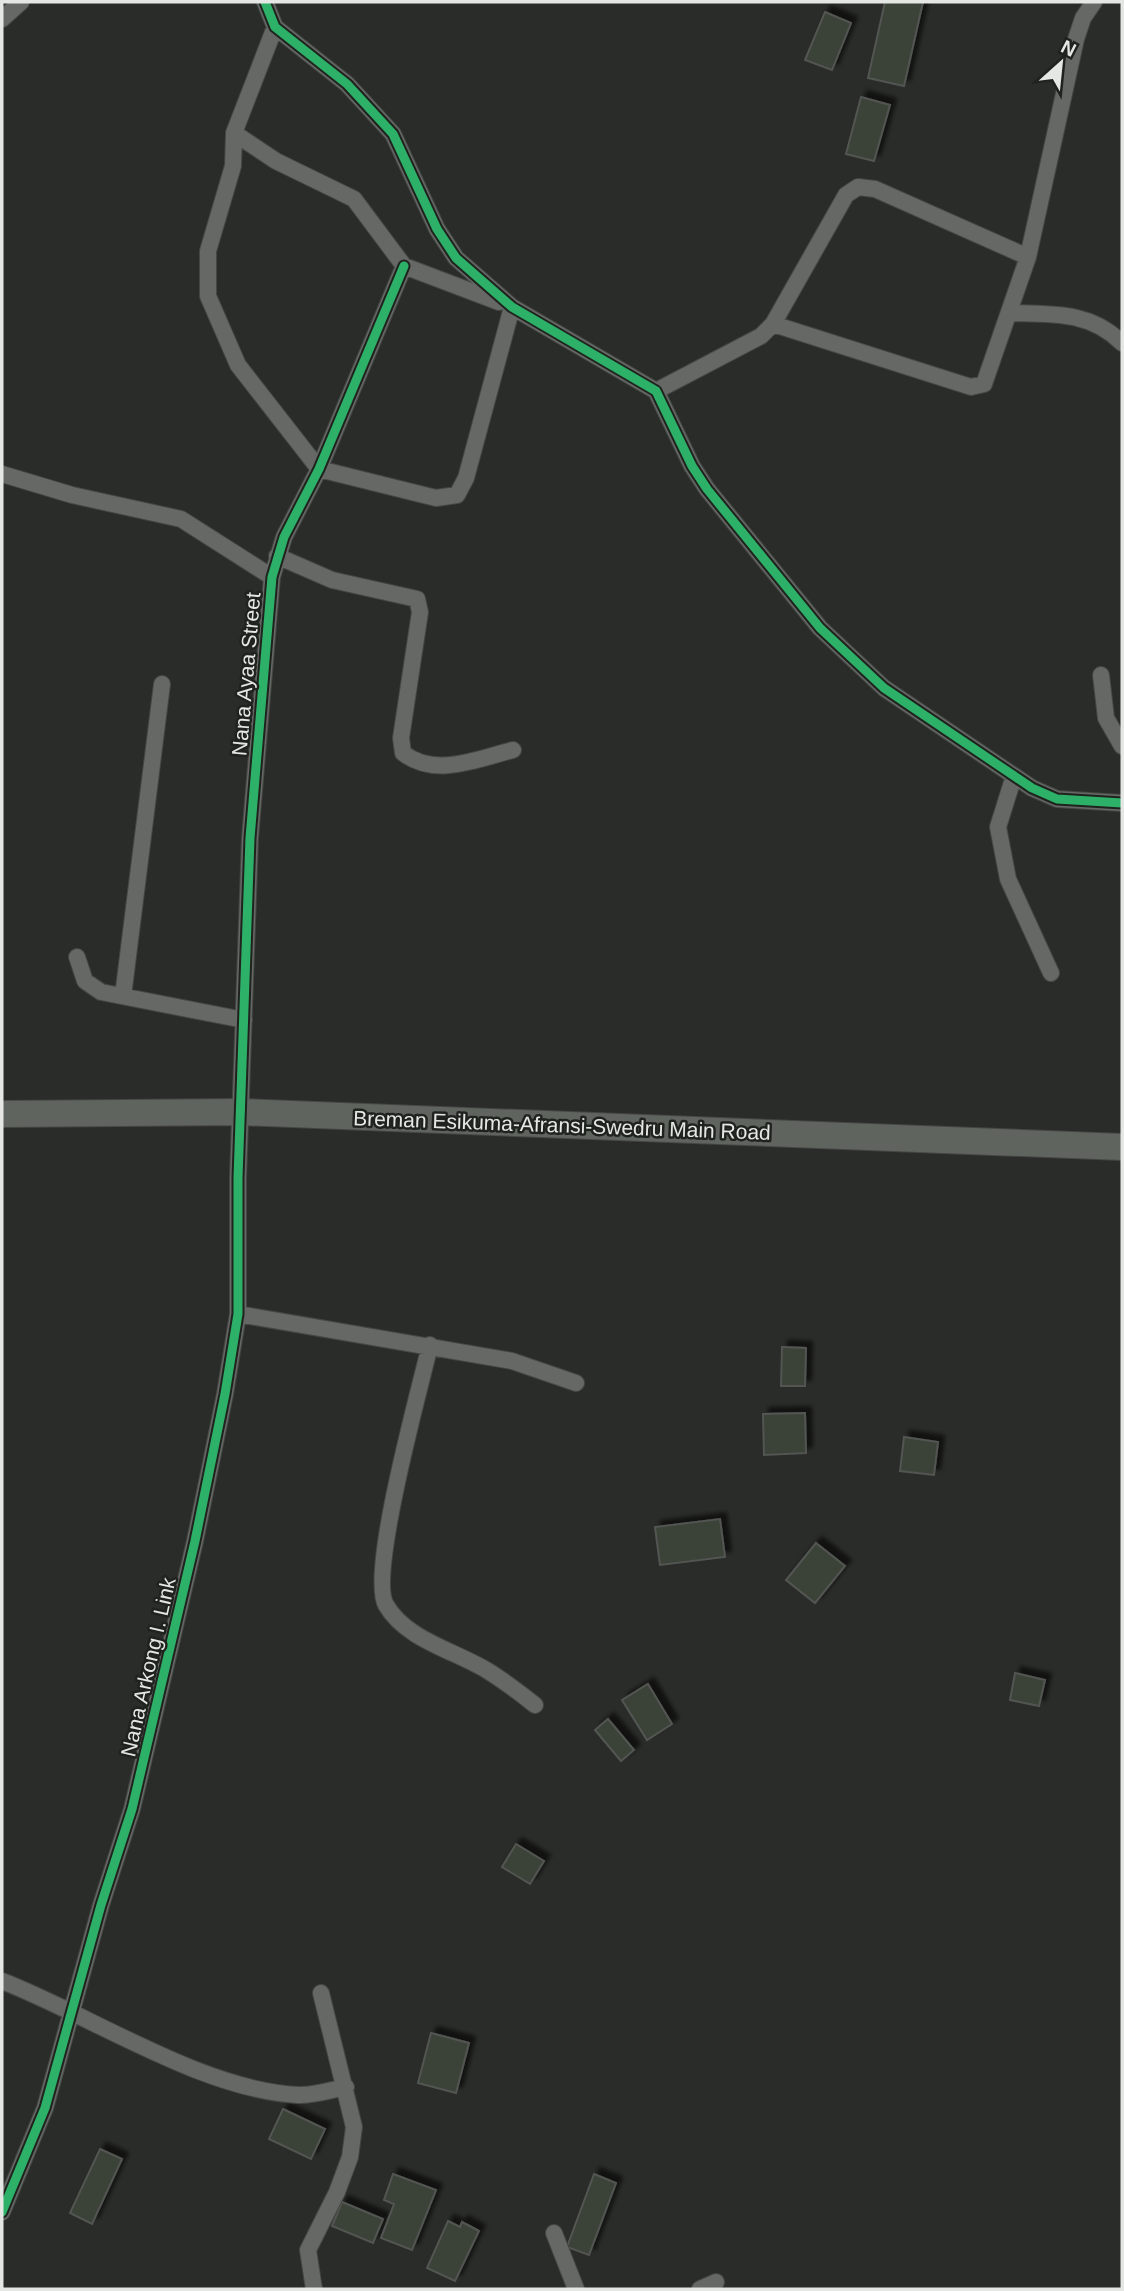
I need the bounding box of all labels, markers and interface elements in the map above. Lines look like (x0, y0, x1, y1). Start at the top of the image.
north arrow (1026, 28, 1096, 98)
text: N (1058, 36, 1079, 61)
street label: Nana Ayaa Street (227, 591, 265, 757)
street label: Breman Esikuma-Afransi-Swedru Main Road (353, 1106, 771, 1144)
street label: Nana Arkong I. Link (116, 1575, 180, 1759)

